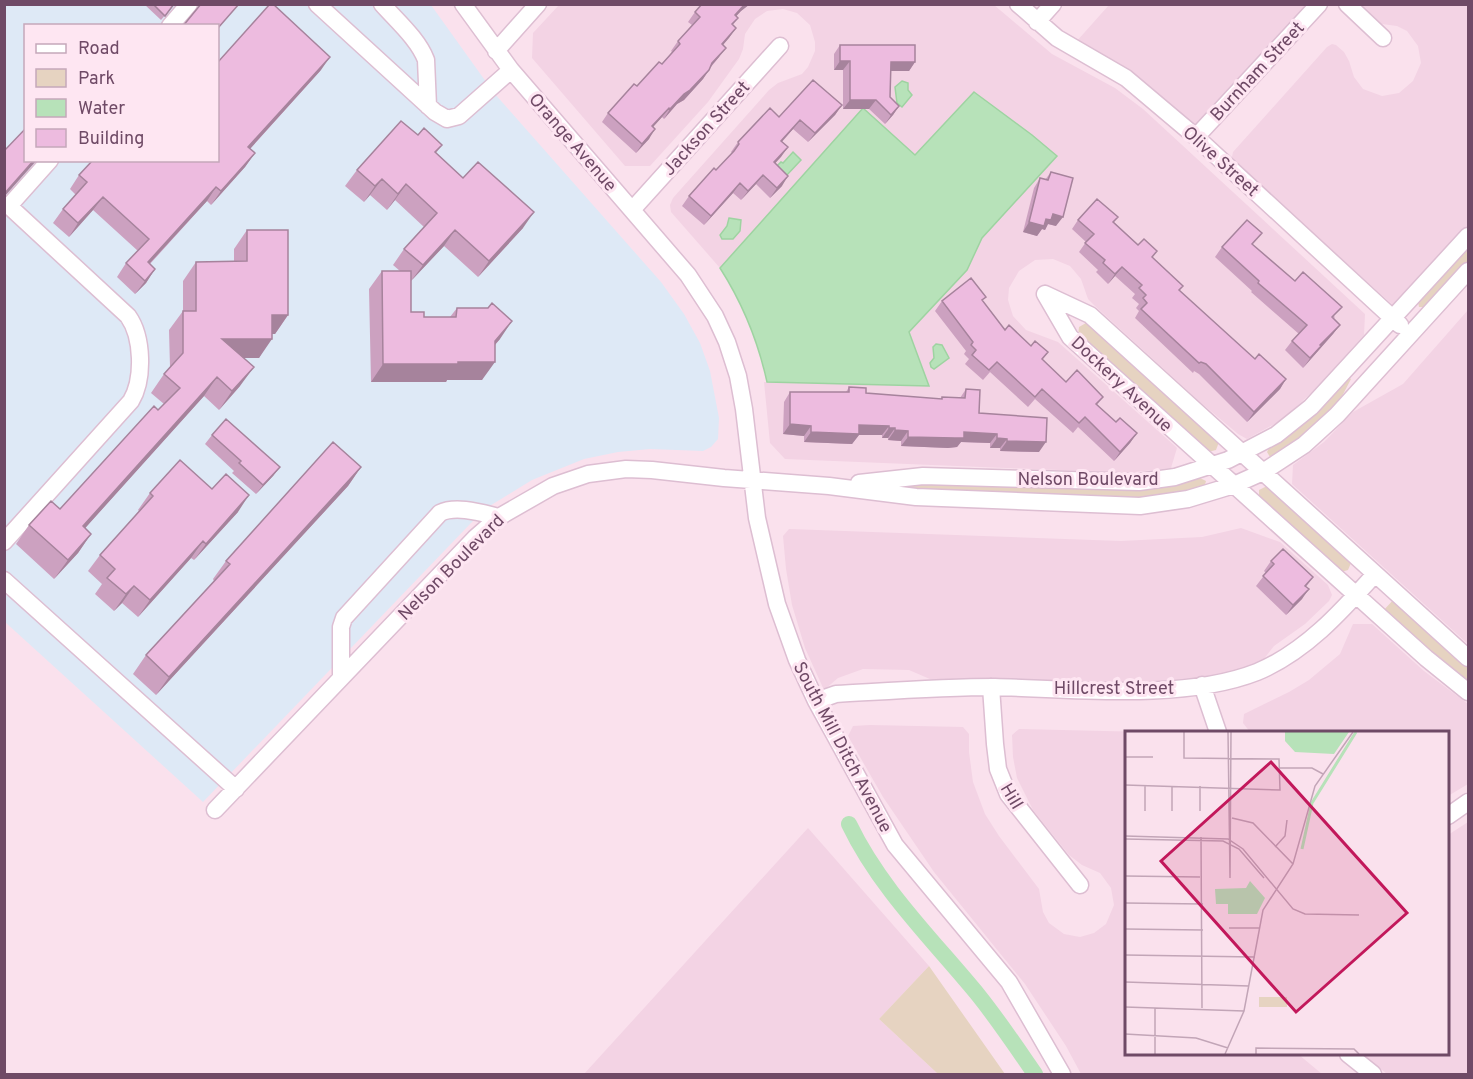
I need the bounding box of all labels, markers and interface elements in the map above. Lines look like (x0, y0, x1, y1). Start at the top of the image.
street label: Burnham Street (1206, 17, 1310, 127)
legend (24, 24, 219, 162)
text: Road (78, 38, 120, 61)
text: Park (78, 68, 115, 91)
street label: Jackson Street (658, 77, 756, 181)
street label: Orange Avenue (523, 89, 621, 197)
text: Water (78, 98, 125, 121)
street label: Olive Street (1177, 122, 1263, 202)
text: Building (78, 128, 144, 151)
street label: Dockery Avenue (1065, 332, 1177, 438)
street label: Nelson Boulevard (1017, 469, 1159, 492)
street label: Nelson Boulevard (394, 510, 510, 626)
street label: South Mill Ditch Avenue (787, 658, 897, 837)
street label: Hillcrest Street (1054, 678, 1174, 701)
inset map (1125, 731, 1449, 1055)
street label: Hill (994, 779, 1027, 814)

